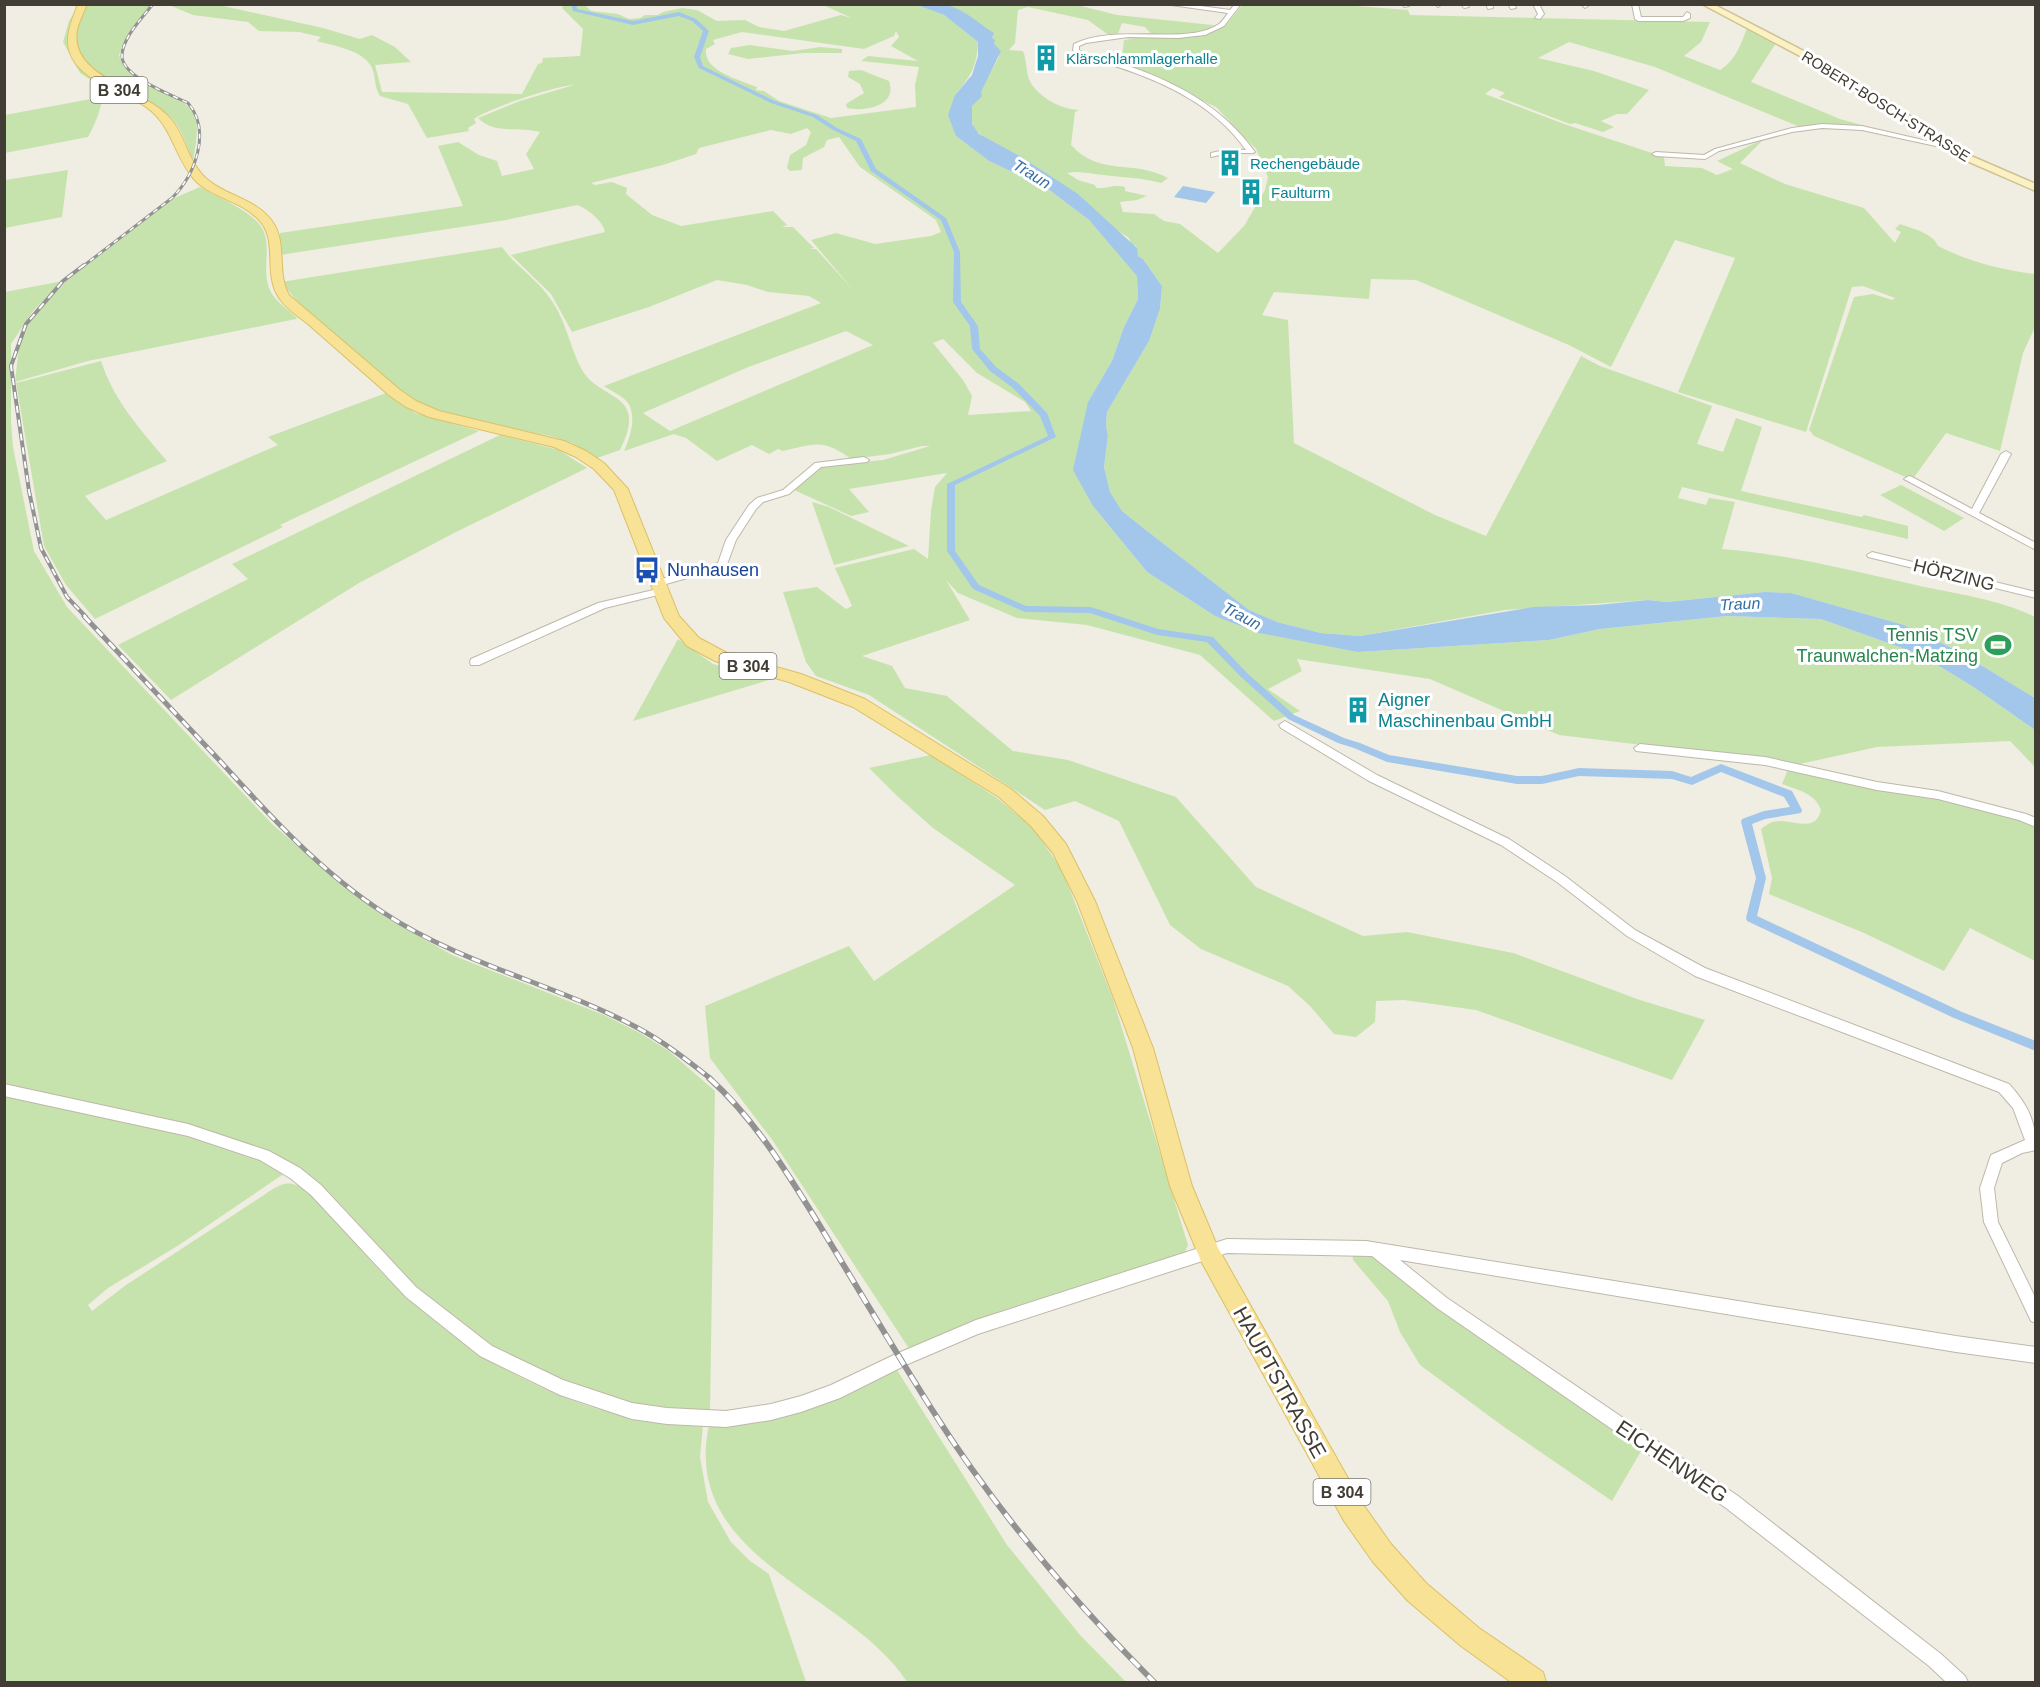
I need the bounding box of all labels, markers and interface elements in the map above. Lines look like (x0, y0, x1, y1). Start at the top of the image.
building icon: Klärschlammlagerhalle (1031, 43, 1061, 73)
street label: ROBERT-BOSCH-STRASSE (1799, 47, 1973, 165)
place label: Klärschlammlagerhalle (1066, 50, 1218, 67)
road number: B 304 (90, 77, 148, 103)
building icon: Rechengebäude (1215, 148, 1245, 178)
place label: Rechengebäude (1250, 155, 1360, 172)
water label: Traun (1010, 156, 1054, 192)
building icon: Faulturm (1236, 177, 1266, 207)
place label: Faulturm (1271, 184, 1330, 201)
bus stop icon: Nunhausen (632, 555, 662, 585)
street label: HÖRZING (1911, 555, 1997, 595)
place label: Nunhausen (667, 560, 759, 580)
water label: Traun (1719, 594, 1761, 614)
water label: Traun (1220, 599, 1264, 633)
place label: Tennis TSV Traunwalchen-Matzing (1797, 625, 1978, 666)
sports icon: Tennis TSV Traunwalchen-Matzing (1983, 630, 2013, 660)
road number: B 304 (720, 653, 777, 679)
place label: Aigner Maschinenbau GmbH (1378, 690, 1552, 731)
building icon: Aigner Maschinenbau GmbH (1343, 695, 1373, 725)
street label: HAUPTSTRASSE (1229, 1302, 1331, 1462)
street label: EICHENWEG (1612, 1415, 1732, 1507)
road number: B 304 (1314, 1479, 1370, 1505)

